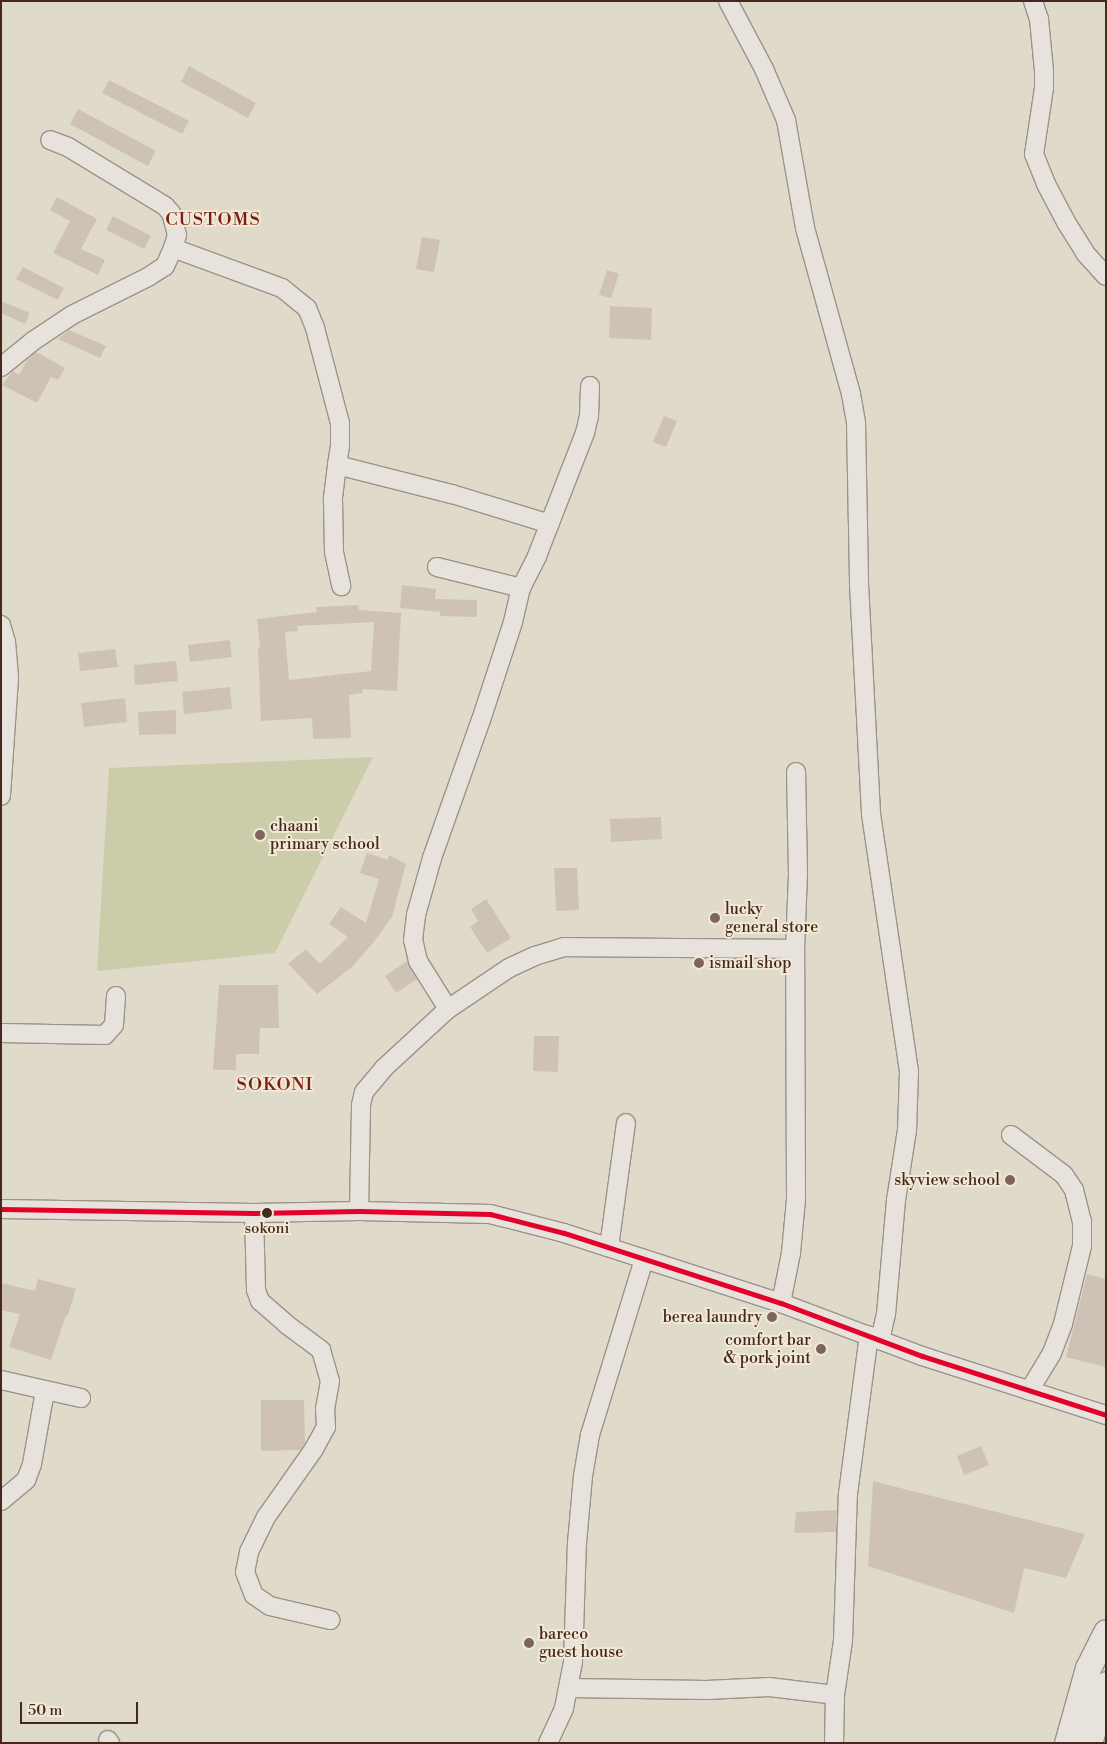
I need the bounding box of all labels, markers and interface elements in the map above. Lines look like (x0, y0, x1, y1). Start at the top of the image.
district label: CUSTOMS (164, 209, 262, 231)
place label: chaani primary school (270, 816, 380, 854)
marker: chaani primary school (254, 829, 266, 841)
place label: lucky general store (725, 899, 818, 937)
marker: lucky general store (709, 912, 721, 924)
place label: ismail shop (709, 953, 791, 973)
marker: ismail shop (693, 957, 705, 969)
district label: SOKONI (236, 1074, 314, 1096)
place label: skyview school (894, 1170, 1000, 1190)
marker: skyview school (1004, 1174, 1016, 1186)
marker: sokoni (262, 1208, 272, 1218)
place label: sokoni (245, 1220, 289, 1238)
place label: berea laundry (663, 1307, 762, 1327)
marker: berea laundry (766, 1311, 778, 1323)
place label: comfort bar & pork joint (724, 1330, 811, 1368)
marker: comfort bar & pork joint (815, 1343, 827, 1355)
place label: bareco guest house (539, 1624, 623, 1662)
marker: bareco guest house (523, 1637, 535, 1649)
scale bar (22, 1692, 140, 1724)
text: 50 m (28, 1701, 62, 1720)

